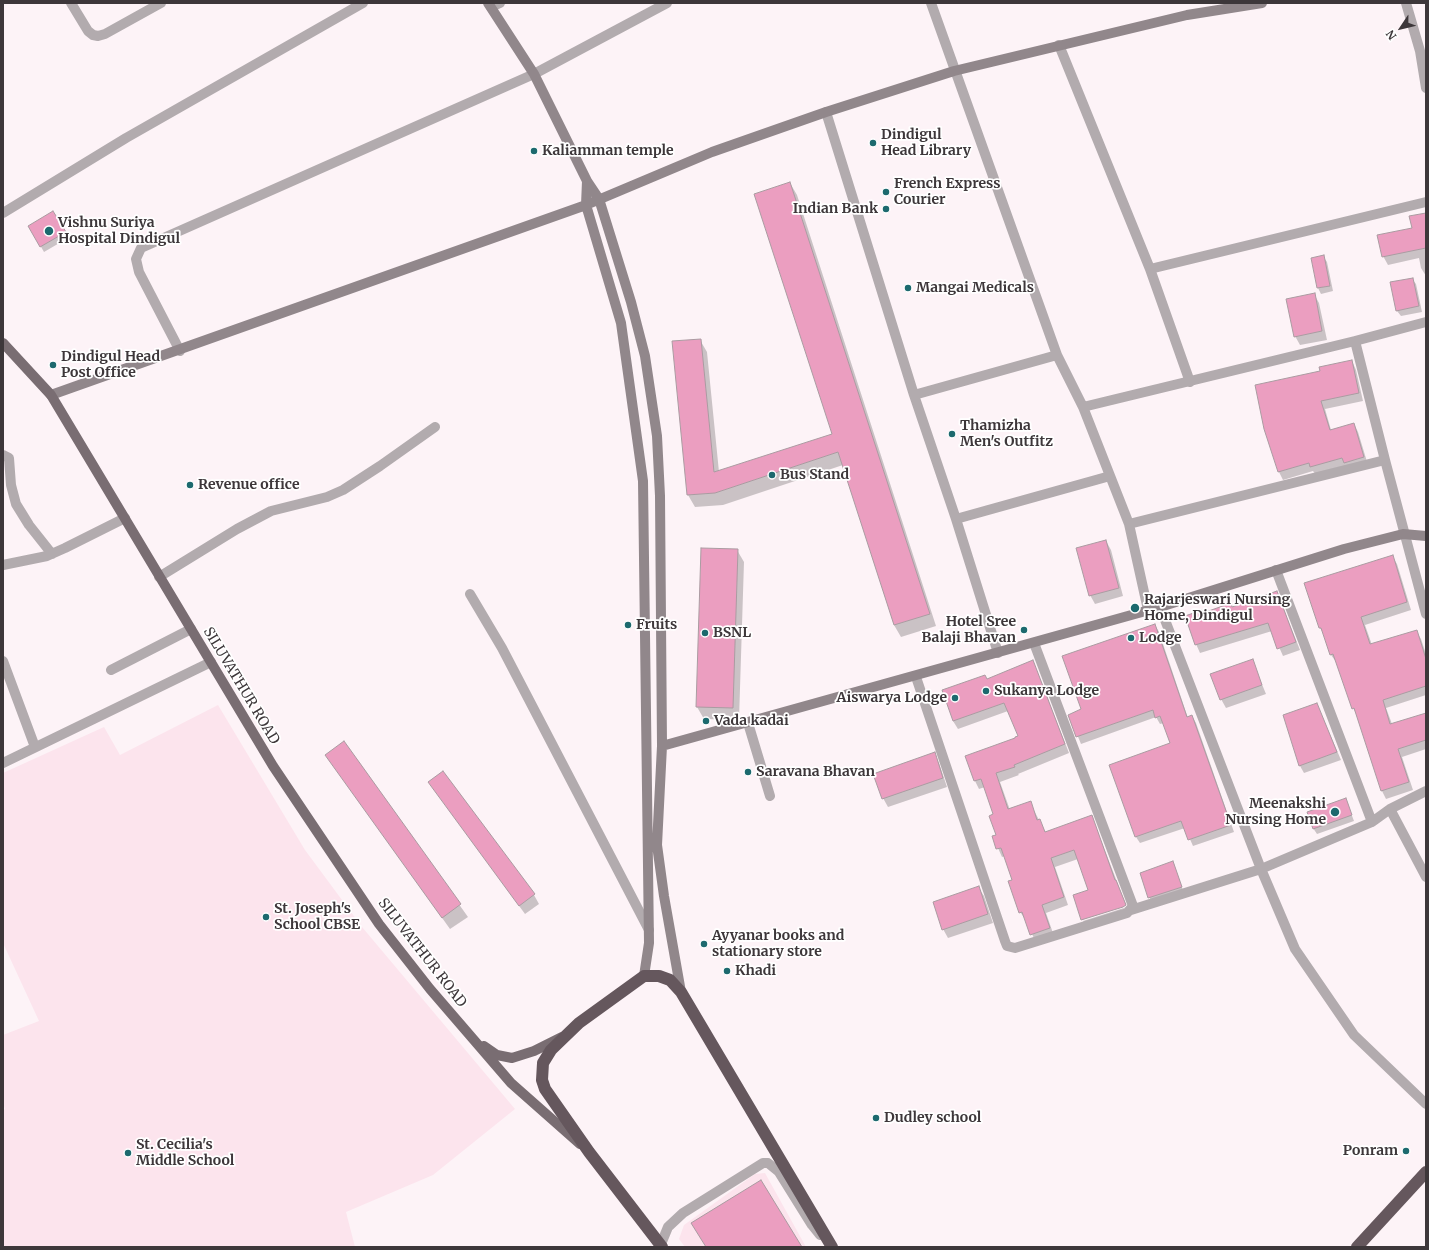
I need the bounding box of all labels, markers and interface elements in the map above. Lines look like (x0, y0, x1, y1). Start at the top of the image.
north arrow (1381, 8, 1421, 48)
text: N (1383, 27, 1399, 42)
place label: Dindigul Head Library (881, 127, 971, 160)
marker: Dindigul Head Library (868, 138, 878, 148)
place label: Kaliamman temple (542, 143, 674, 159)
marker: Kaliamman temple (529, 146, 539, 156)
place label: French Express Courier (894, 176, 1000, 208)
marker: French Express Courier (881, 187, 891, 197)
place label: Indian Bank (793, 201, 878, 217)
marker: Indian Bank (881, 204, 891, 214)
place label: Vishnu Suriya Hospital Dindigul (58, 215, 180, 248)
marker: Vishnu Suriya Hospital Dindigul (43, 225, 55, 237)
place label: Mangai Medicals (916, 280, 1034, 296)
marker: Mangai Medicals (903, 283, 913, 293)
place label: Dindigul Head Post Office (61, 349, 160, 382)
marker: Dindigul Head Post Office (48, 360, 58, 370)
place label: Thamizha Men's Outfitz (960, 418, 1053, 450)
marker: Thamizha Men's Outfitz (947, 429, 957, 439)
place label: Bus Stand (780, 467, 849, 483)
marker: Bus Stand (767, 470, 777, 480)
place label: Revenue office (198, 477, 299, 493)
marker: Revenue office (185, 480, 195, 490)
place label: Rajarjeswari Nursing Home, Dindigul (1144, 592, 1290, 624)
marker: Rajarjeswari Nursing Home, Dindigul (1129, 602, 1141, 614)
place label: Hotel Sree Balaji Bhavan (921, 614, 1016, 646)
place label: Fruits (636, 617, 677, 633)
marker: Fruits (623, 620, 633, 630)
street label: SILUVATHUR ROAD (199, 624, 283, 748)
place label: BSNL (713, 625, 751, 641)
marker: Hotel Sree Balaji Bhavan (1019, 625, 1029, 635)
marker: BSNL (700, 628, 710, 638)
place label: Lodge (1139, 630, 1182, 646)
marker: Lodge (1126, 633, 1136, 643)
place label: Sukanya Lodge (994, 683, 1099, 699)
marker: Sukanya Lodge (981, 686, 991, 696)
place label: Aiswarya Lodge (837, 690, 947, 706)
marker: Aiswarya Lodge (950, 693, 960, 703)
place label: Vada kadai (714, 713, 789, 729)
marker: Vada kadai (701, 716, 711, 726)
place label: Saravana Bhavan (756, 764, 875, 780)
marker: Saravana Bhavan (743, 767, 753, 777)
place label: Meenakshi Nursing Home (1225, 796, 1326, 828)
marker: Meenakshi Nursing Home (1329, 806, 1341, 818)
street label: SILUVATHUR ROAD (374, 895, 470, 1011)
place label: St. Joseph's School CBSE (274, 901, 360, 934)
marker: St. Joseph's School CBSE (261, 912, 271, 922)
place label: Ayyanar books and stationary store (712, 928, 844, 960)
marker: Ayyanar books and stationary store (699, 939, 709, 949)
place label: Khadi (735, 963, 776, 979)
marker: Khadi (722, 966, 732, 976)
place label: Dudley school (884, 1110, 981, 1126)
marker: Dudley school (871, 1113, 881, 1123)
place label: St. Cecilia's Middle School (136, 1137, 234, 1170)
place label: Ponram (1343, 1143, 1398, 1159)
marker: Ponram (1401, 1146, 1411, 1156)
marker: St. Cecilia's Middle School (123, 1148, 133, 1158)

